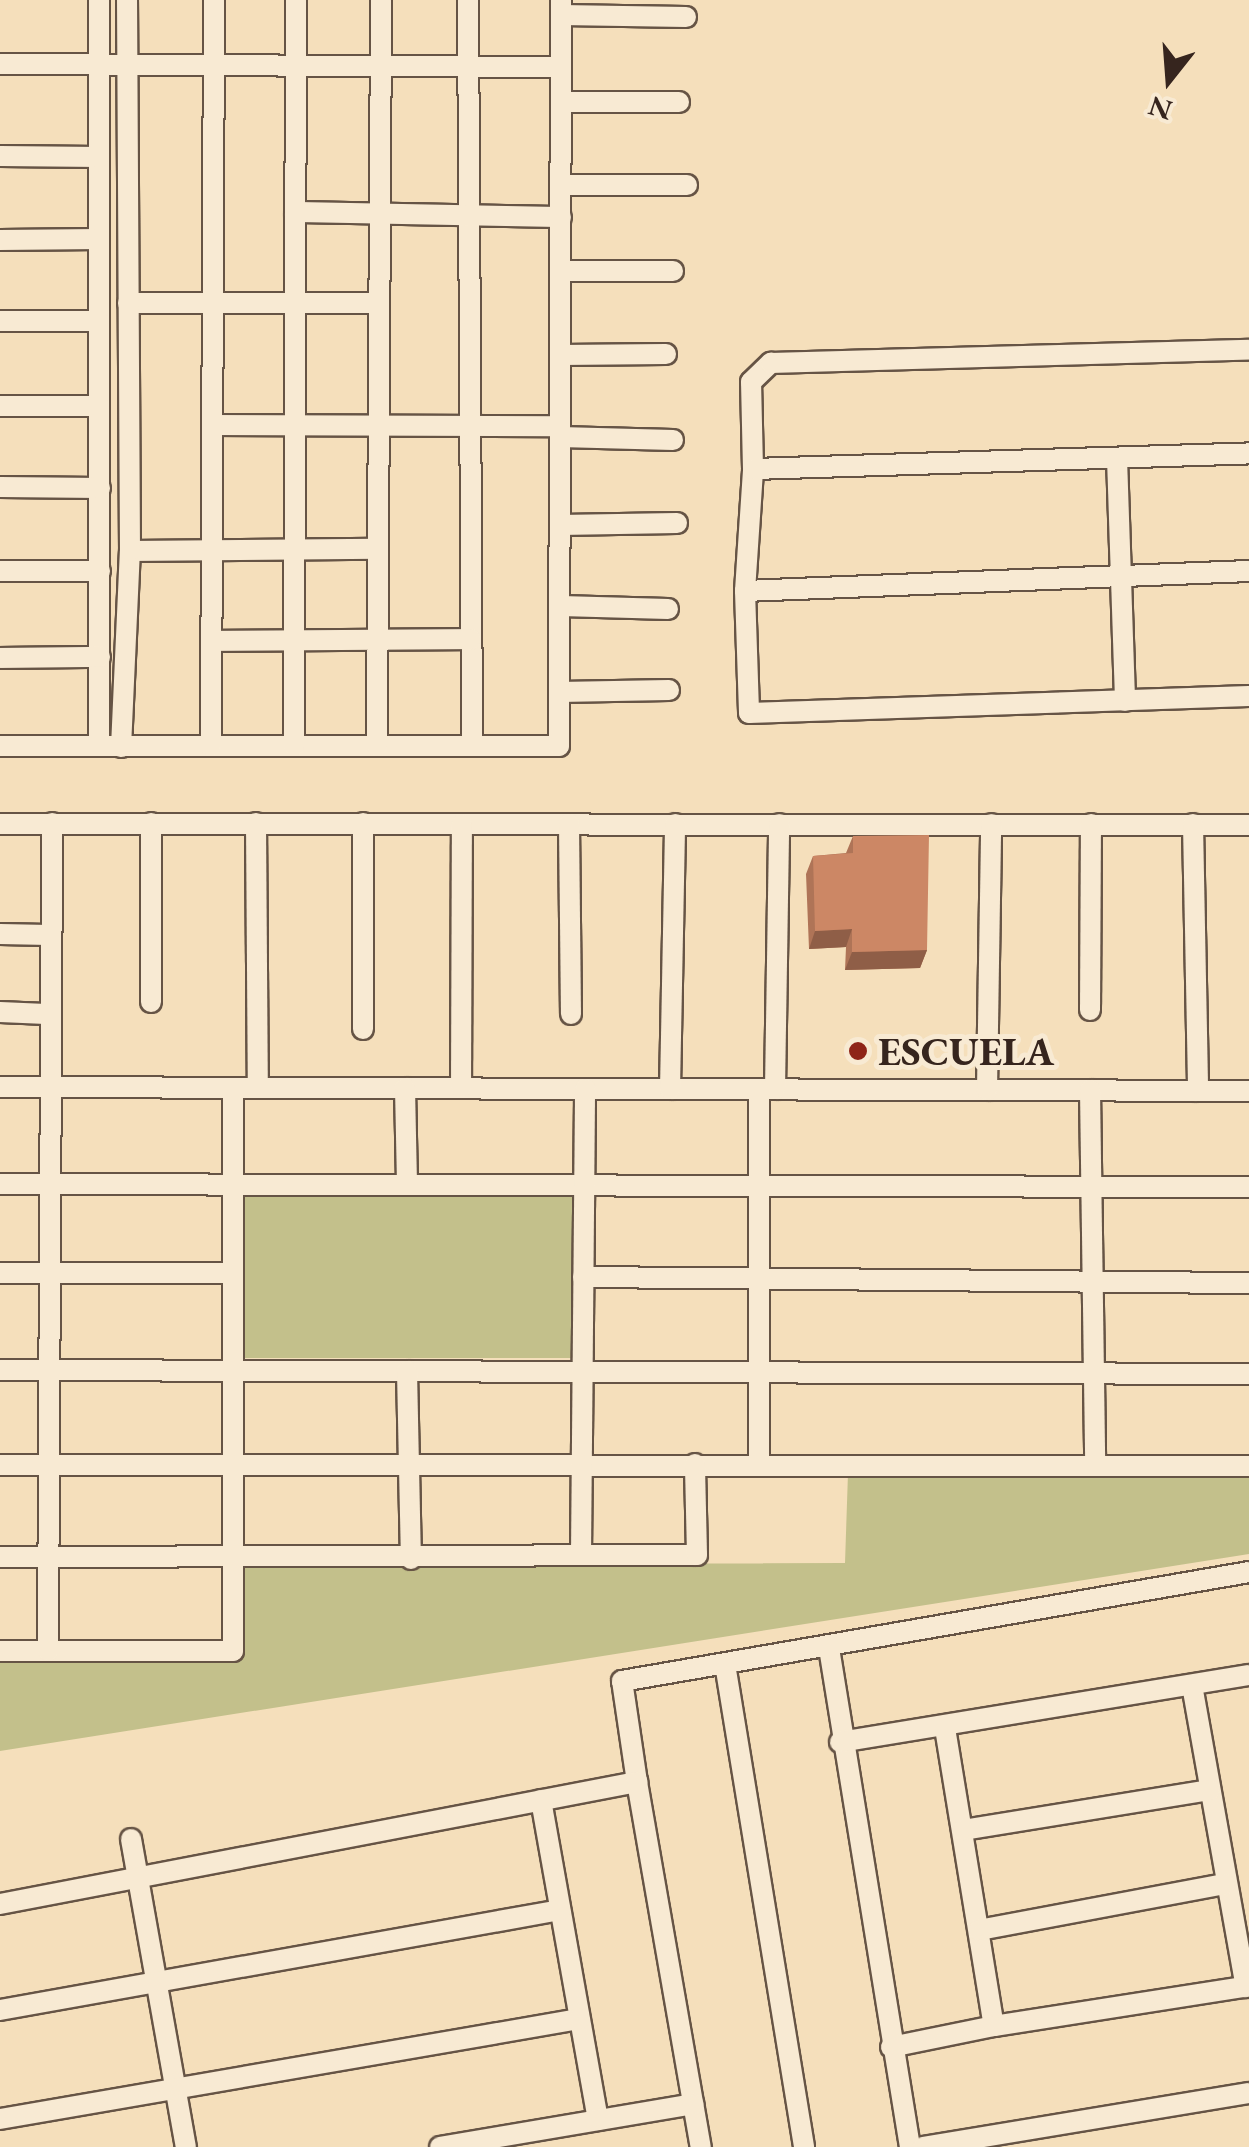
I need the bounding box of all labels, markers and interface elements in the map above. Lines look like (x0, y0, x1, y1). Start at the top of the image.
north arrow (1119, 30, 1219, 130)
text: N (1144, 88, 1176, 129)
place label: ESCUELA (878, 1027, 1054, 1075)
marker: ESCUELA (847, 1040, 869, 1062)

